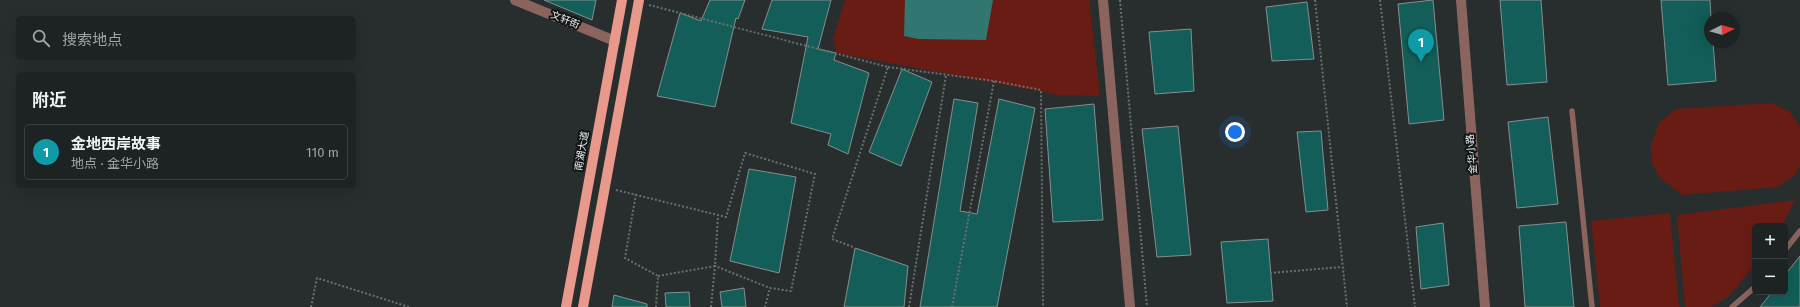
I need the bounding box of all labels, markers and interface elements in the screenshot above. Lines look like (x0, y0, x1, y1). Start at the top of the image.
street label: 文轩街 (549, 9, 581, 31)
north arrow (1704, 12, 1740, 48)
search box (16, 16, 356, 60)
icon: search (30, 27, 52, 49)
pin: 1 (1408, 29, 1434, 62)
text: 搜索地点 (62, 31, 122, 49)
text: 附近 (32, 90, 66, 111)
your location (1225, 122, 1245, 142)
street label: 南湖大道 (573, 130, 591, 172)
street label: 金华小路 (1464, 134, 1480, 174)
text: 金地西岸故事 (71, 135, 161, 153)
text: 1 (43, 145, 49, 160)
text: 110 m (306, 145, 339, 160)
text: 地点 · 金华小路 (71, 156, 159, 171)
map controls (1752, 223, 1788, 295)
button: + (1752, 223, 1788, 259)
button: − (1752, 259, 1788, 295)

